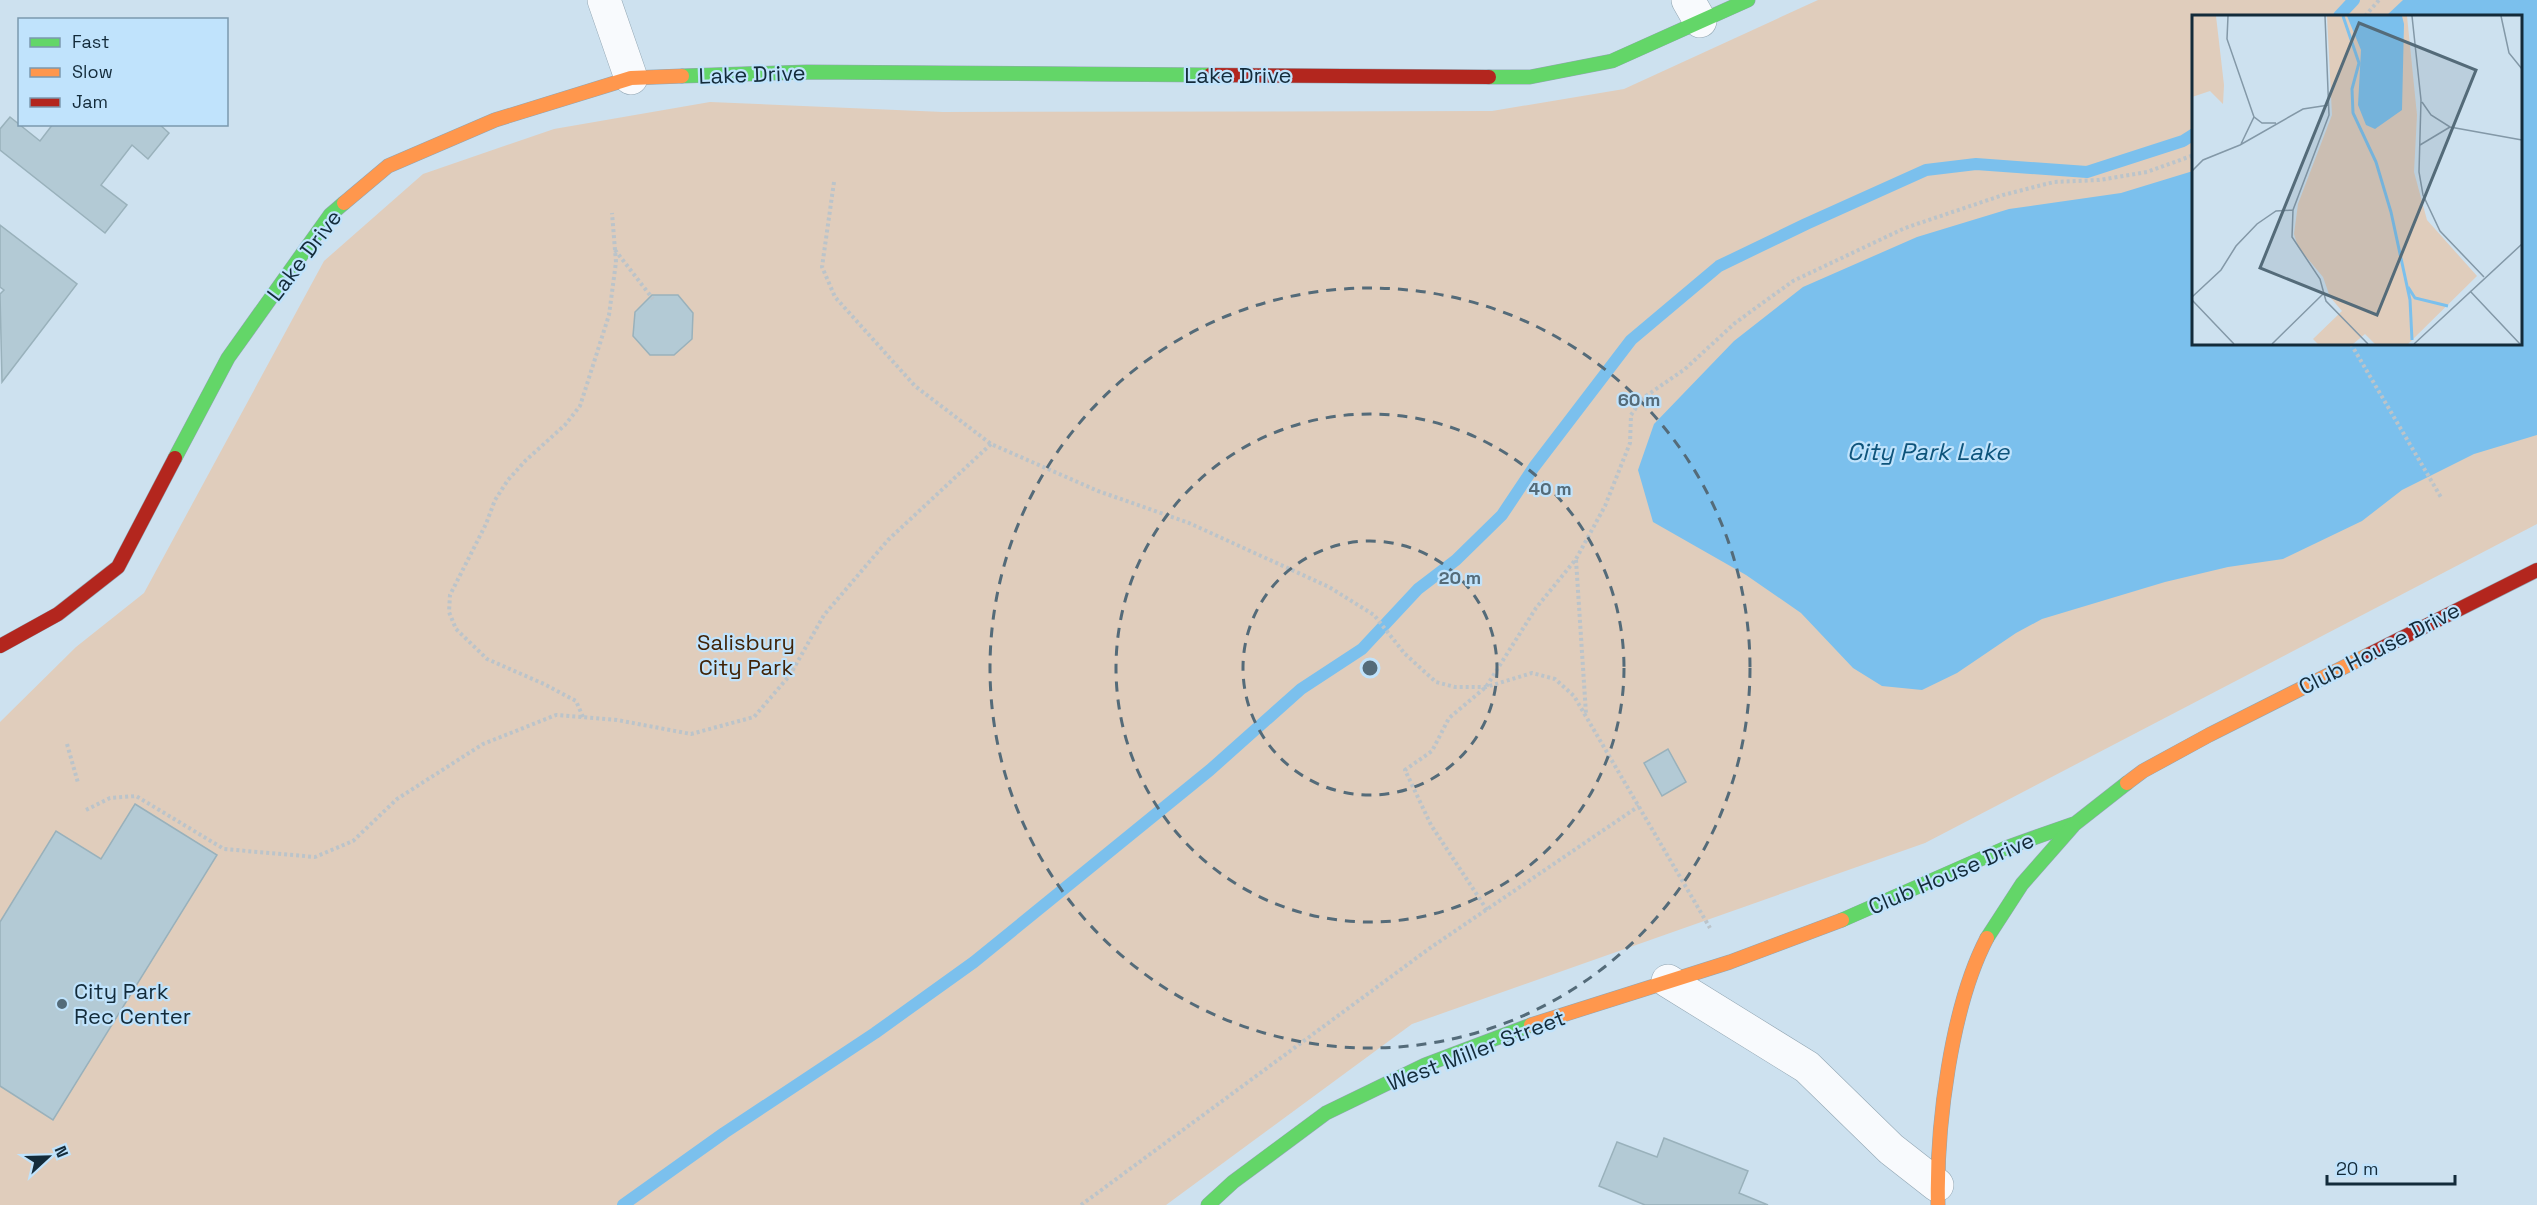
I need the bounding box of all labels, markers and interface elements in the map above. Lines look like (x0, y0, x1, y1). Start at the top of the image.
inset map (2192, 15, 2522, 345)
legend (18, 18, 228, 126)
text: Fast (72, 30, 109, 53)
street label: Lake Drive (698, 58, 806, 90)
text: Slow (72, 60, 113, 83)
street label: Lake Drive (1184, 61, 1292, 89)
text: Jam (72, 90, 108, 113)
street label: Lake Drive (261, 204, 347, 306)
text: 60 m (1618, 388, 1660, 411)
water label: City Park Lake (1847, 436, 2010, 467)
text: 40 m (1528, 477, 1572, 500)
text: 20 m (1439, 566, 1481, 589)
street label: Club House Drive (2294, 595, 2464, 701)
park label: Salisbury City Park (697, 628, 795, 681)
centre of rings (1360, 658, 1380, 678)
street label: Club House Drive (1864, 825, 2038, 921)
place label: City Park Rec Center (74, 977, 191, 1030)
marker: City Park Rec Center (55, 997, 69, 1011)
street label: West Miller Street (1383, 1003, 1569, 1097)
north arrow (18, 1127, 78, 1187)
text: N (50, 1143, 73, 1160)
scale bar (2327, 1148, 2454, 1186)
text: 20 m (2336, 1157, 2379, 1180)

